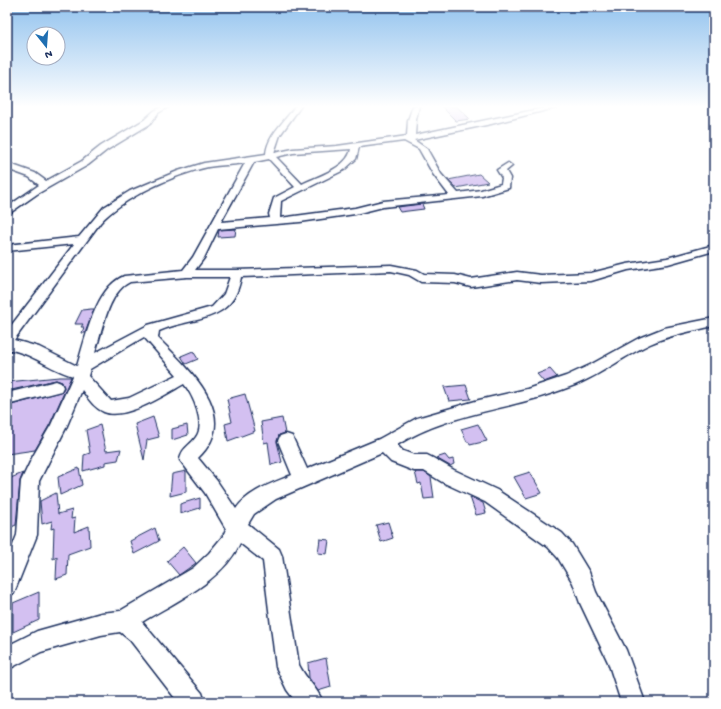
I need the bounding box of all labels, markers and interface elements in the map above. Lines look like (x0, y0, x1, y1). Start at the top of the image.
north arrow (26, 26, 66, 66)
text: N (43, 47, 54, 60)

